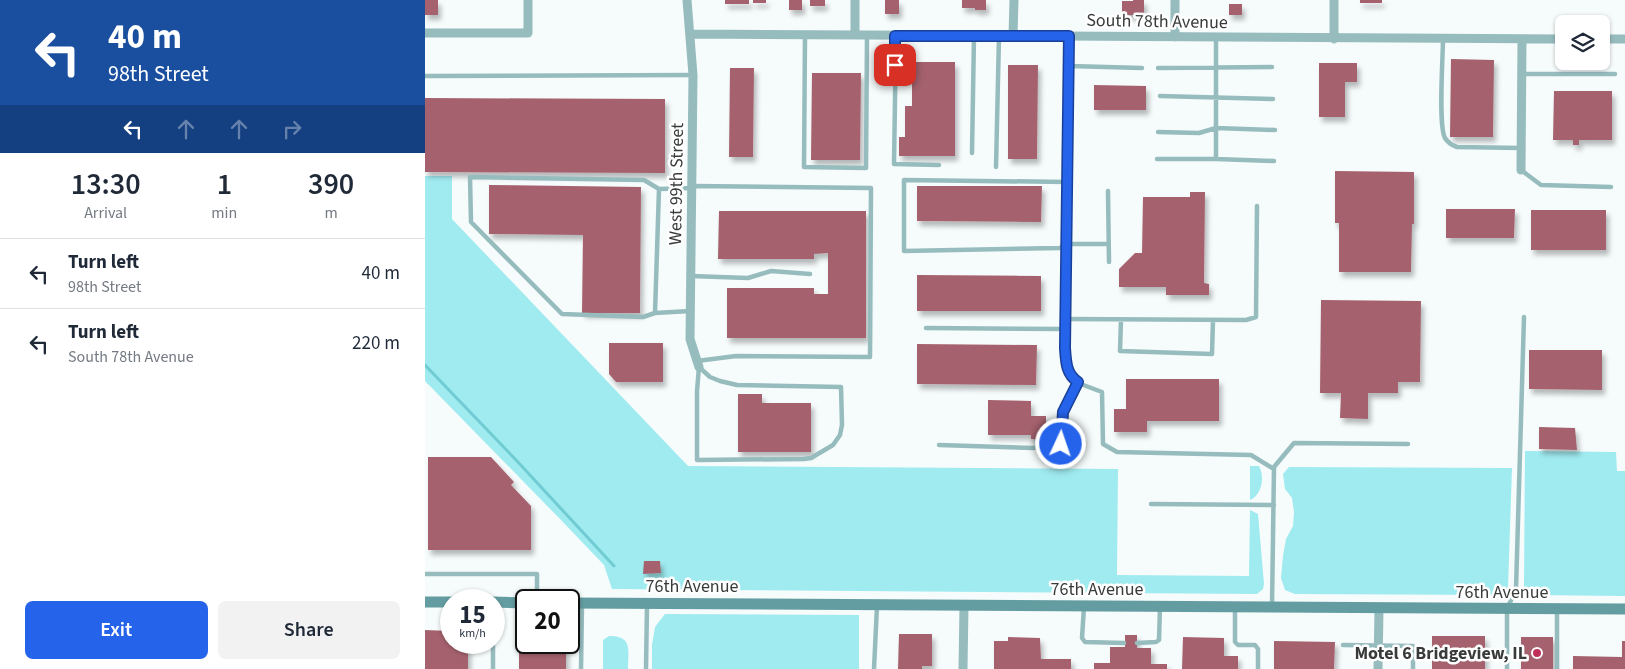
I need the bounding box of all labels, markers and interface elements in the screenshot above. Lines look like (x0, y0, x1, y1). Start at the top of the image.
street label: South 78th Avenue (1086, 8, 1228, 35)
text: 40 m (108, 12, 182, 62)
map controls (1555, 15, 1610, 70)
button: layers (1555, 15, 1610, 70)
icon: left (25, 20, 90, 85)
pin (874, 44, 916, 86)
icon: arrive (881, 51, 909, 79)
text: 98th Street (108, 58, 209, 90)
icon: left (119, 115, 147, 143)
icon: ahead (172, 115, 200, 143)
icon: ahead (225, 115, 253, 143)
icon: right (278, 115, 306, 143)
street label: West 99th Street (663, 123, 690, 245)
text: 13:30 (71, 163, 141, 206)
text: 1 (217, 163, 232, 206)
text: 390 (308, 163, 354, 206)
text: Arrival (84, 202, 127, 224)
text: min (211, 202, 237, 224)
text: m (325, 202, 338, 224)
text: Turn left (68, 249, 139, 276)
icon: left (25, 260, 53, 288)
text: 40 m (362, 260, 400, 287)
text: 98th Street (68, 276, 141, 298)
text: Turn left (68, 319, 139, 346)
icon: left (25, 330, 53, 358)
text: 220 m (352, 330, 400, 357)
text: South 78th Avenue (68, 346, 194, 368)
position arrow (1034, 417, 1086, 469)
street label: 76th Avenue (646, 574, 738, 599)
street label: 76th Avenue (1051, 577, 1143, 602)
street label: 76th Avenue (1456, 580, 1548, 605)
speed limit sign: 20 (515, 589, 580, 654)
text: 15 (459, 597, 486, 633)
button: Exit (25, 601, 208, 659)
button: Share (218, 601, 400, 659)
text: km/h (459, 625, 486, 642)
place label: Motel 6 Bridgeview, IL (1354, 641, 1527, 666)
marker: Motel 6 Bridgeview, IL (1531, 647, 1543, 659)

